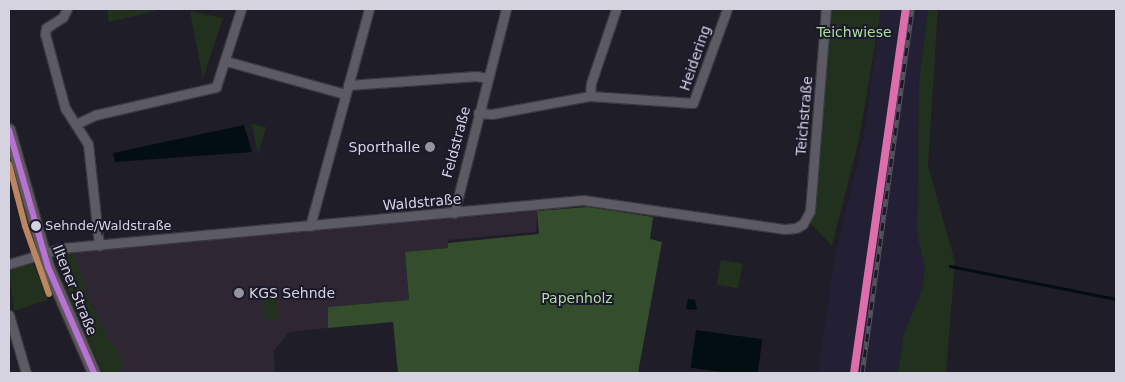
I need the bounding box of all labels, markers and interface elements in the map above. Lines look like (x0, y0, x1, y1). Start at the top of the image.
street label: Heidering (676, 23, 714, 93)
park label: Teichwiese (816, 24, 892, 40)
street label: Teichstraße (792, 76, 816, 156)
street label: Feldstraße (438, 104, 474, 180)
place label: Sporthalle (349, 139, 420, 155)
marker: Sporthalle (424, 141, 436, 153)
street label: Waldstraße (382, 190, 462, 214)
place label: Sehnde/Waldstraße (45, 218, 172, 234)
marker: Sehnde/Waldstraße (31, 221, 41, 231)
street label: Iltener Straße (49, 242, 101, 338)
place label: KGS Sehnde (249, 285, 335, 301)
marker: KGS Sehnde (233, 287, 245, 299)
park label: Papenholz (541, 290, 613, 306)

